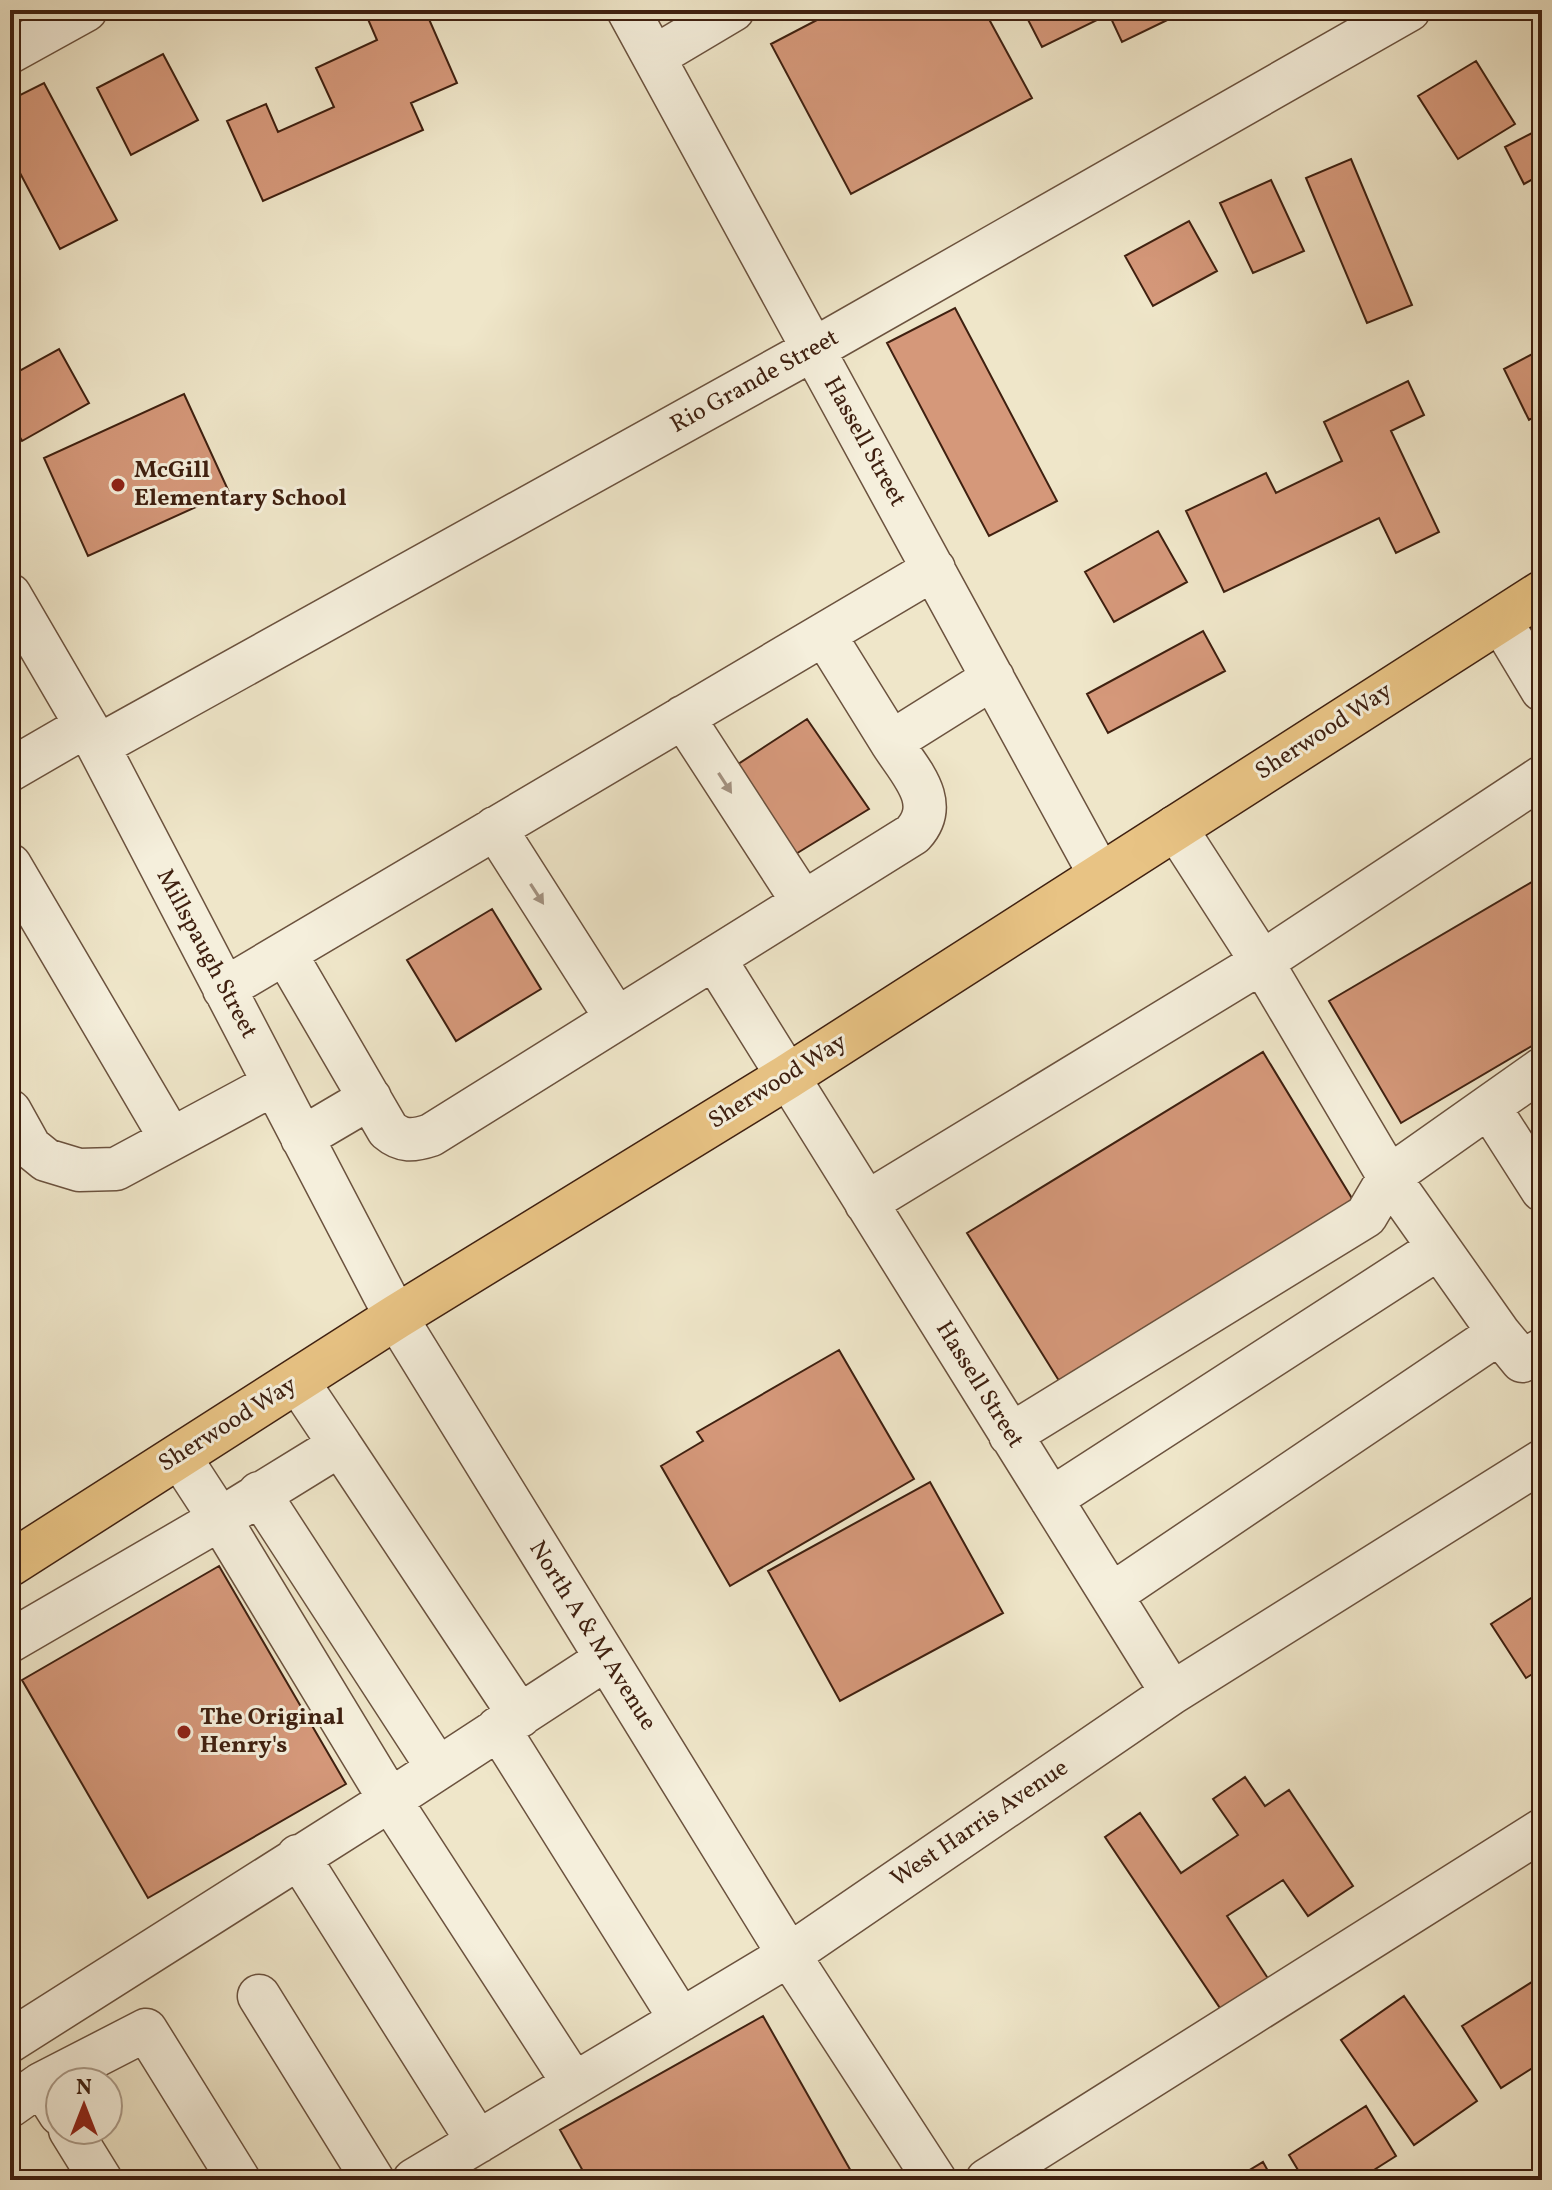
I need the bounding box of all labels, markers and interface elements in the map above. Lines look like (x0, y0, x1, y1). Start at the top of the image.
street label: Rio Grande Street (665, 322, 845, 442)
street label: Hassell Street (814, 371, 914, 513)
place label: McGill Elementary School (134, 454, 347, 516)
marker: McGill Elementary School (109, 476, 127, 494)
street label: Sherwood Way (1249, 675, 1399, 789)
one-way arrow (718, 772, 733, 793)
street label: Millspaugh Street (147, 863, 265, 1045)
one-way arrow (530, 883, 544, 905)
street label: Sherwood Way (702, 1026, 854, 1138)
street label: Hassell Street (926, 1315, 1032, 1455)
street label: Sherwood Way (152, 1369, 304, 1481)
street label: North A & M Avenue (520, 1535, 664, 1737)
place label: The Original Henry's (200, 1701, 344, 1763)
marker: The Original Henry's (175, 1723, 193, 1741)
street label: West Harris Avenue (884, 1752, 1076, 1896)
north arrow (44, 2066, 124, 2146)
text: N (76, 2073, 92, 2104)

